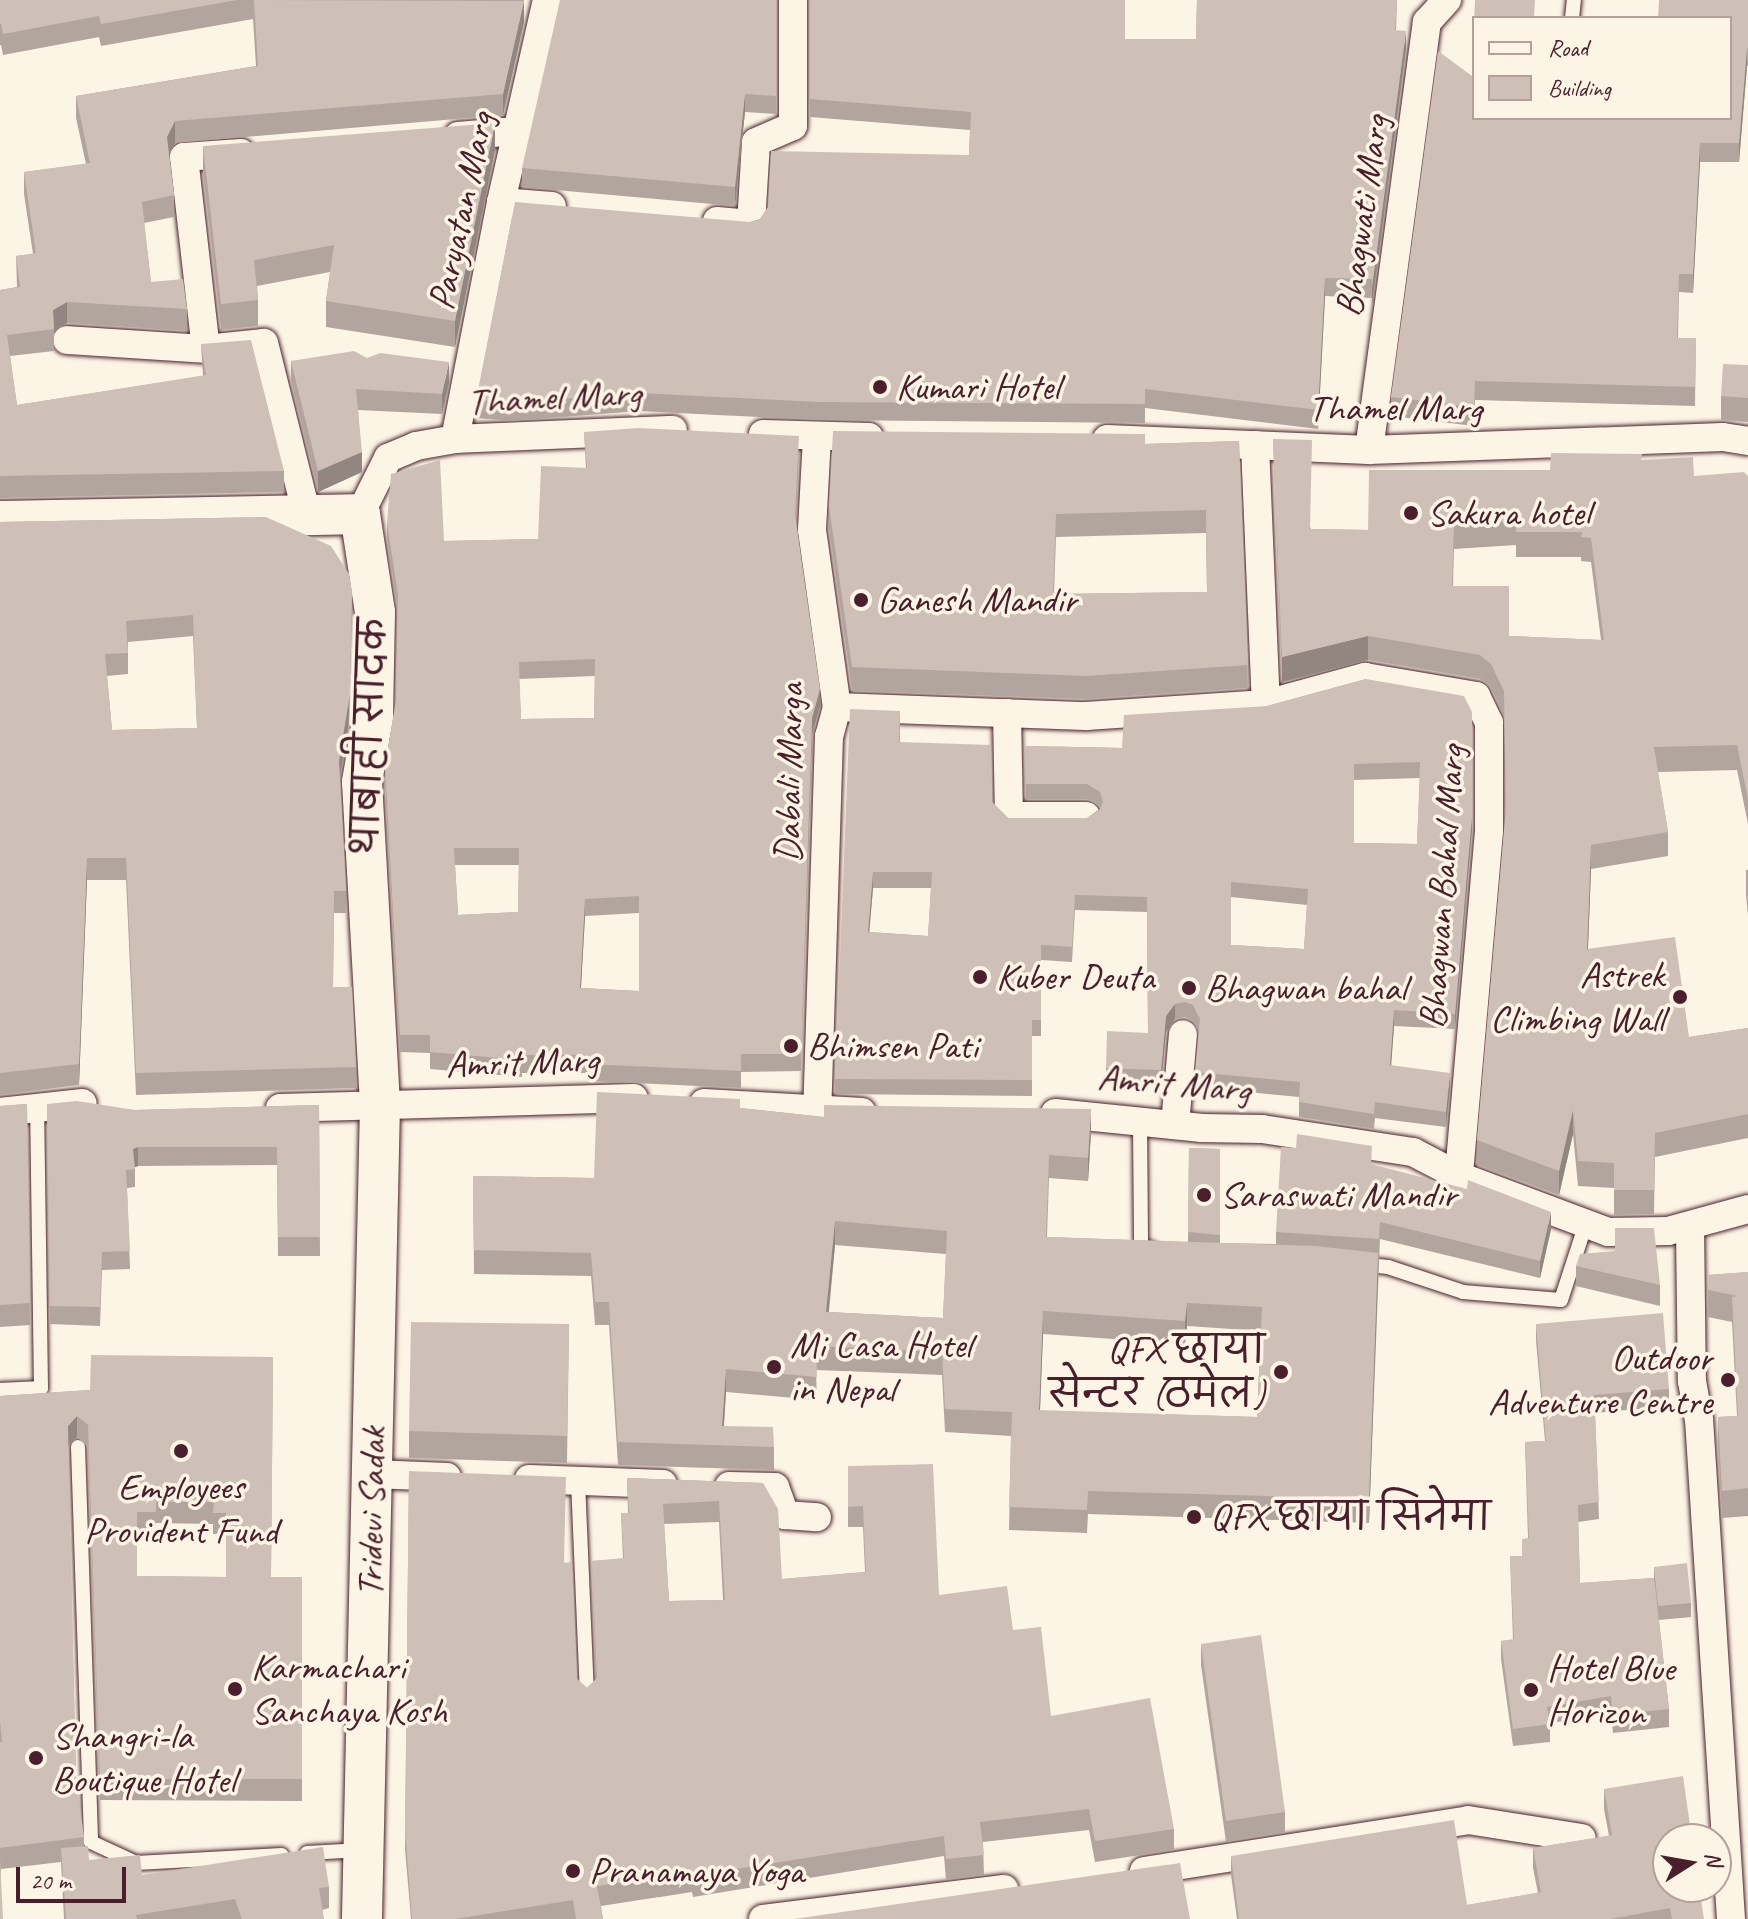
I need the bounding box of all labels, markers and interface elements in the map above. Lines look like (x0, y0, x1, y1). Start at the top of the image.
legend (1472, 16, 1732, 120)
text: Road (1548, 33, 1588, 63)
text: Building (1548, 73, 1611, 103)
street label: Paryatan Marg (418, 108, 504, 314)
street label: Bhagwati Marg (1325, 113, 1399, 319)
place label: Kumari Hotel (896, 364, 1059, 410)
street label: Thamel Marg (466, 370, 642, 424)
marker: Kumari Hotel (871, 378, 889, 396)
street label: Thamel Marg (1308, 385, 1482, 431)
place label: Sakura hotel (1427, 490, 1590, 536)
marker: Sakura hotel (1402, 504, 1420, 522)
place label: Ganesh Mandir (877, 577, 1078, 623)
marker: Ganesh Mandir (852, 591, 870, 609)
street label: थाबाही सादक (342, 617, 396, 857)
street label: Dabali Marga (765, 683, 813, 863)
street label: Bhagwan Bahal Marg (1409, 743, 1475, 1031)
place label: Astrek Climbing Wall (1489, 952, 1664, 1042)
place label: Kuber Deuta (996, 954, 1155, 1000)
place label: Bhagwan bahal (1205, 965, 1405, 1011)
marker: Kuber Deuta (971, 968, 989, 986)
marker: Bhagwan bahal (1180, 979, 1198, 997)
marker: Astrek Climbing Wall (1671, 988, 1689, 1006)
place label: Bhimsen Pati (807, 1023, 979, 1069)
street label: Amrit Marg (444, 1037, 600, 1087)
marker: Bhimsen Pati (782, 1037, 800, 1055)
street label: Amrit Marg (1095, 1054, 1253, 1112)
place label: Saraswati Mandir (1220, 1172, 1458, 1218)
marker: Saraswati Mandir (1195, 1186, 1213, 1204)
place label: Mi Casa Hotel in Nepal (790, 1322, 972, 1412)
place label: QFX छाया सेन्टर (ठमेल) (1049, 1327, 1265, 1416)
place label: Outdoor Adventure Centre (1488, 1335, 1712, 1424)
marker: Mi Casa Hotel in Nepal (765, 1358, 783, 1376)
marker: QFX छाया सेन्टर (ठमेल) (1272, 1363, 1290, 1381)
marker: Outdoor Adventure Centre (1719, 1371, 1737, 1389)
street label: Tridevi Sadak (347, 1426, 395, 1598)
marker: Employees Provident Fund (172, 1442, 190, 1460)
place label: Employees Provident Fund (84, 1464, 278, 1554)
place label: QFX छाया सिनेमा (1210, 1494, 1491, 1540)
marker: QFX छाया सिनेमा (1185, 1508, 1203, 1526)
place label: Karmachari Sanchaya Kosh (251, 1644, 447, 1734)
place label: Hotel Blue Horizon (1547, 1645, 1675, 1734)
marker: Karmachari Sanchaya Kosh (226, 1680, 244, 1698)
marker: Hotel Blue Horizon (1522, 1681, 1540, 1699)
place label: Shangri-la Boutique Hotel (52, 1713, 235, 1802)
marker: Shangri-la Boutique Hotel (27, 1749, 45, 1767)
north arrow (1652, 1823, 1732, 1903)
place label: Pranamaya Yoga (589, 1848, 803, 1894)
text: N (1699, 1849, 1729, 1868)
scale bar (20, 1851, 130, 1901)
marker: Pranamaya Yoga (564, 1862, 582, 1880)
text: 20 m (30, 1866, 71, 1896)

